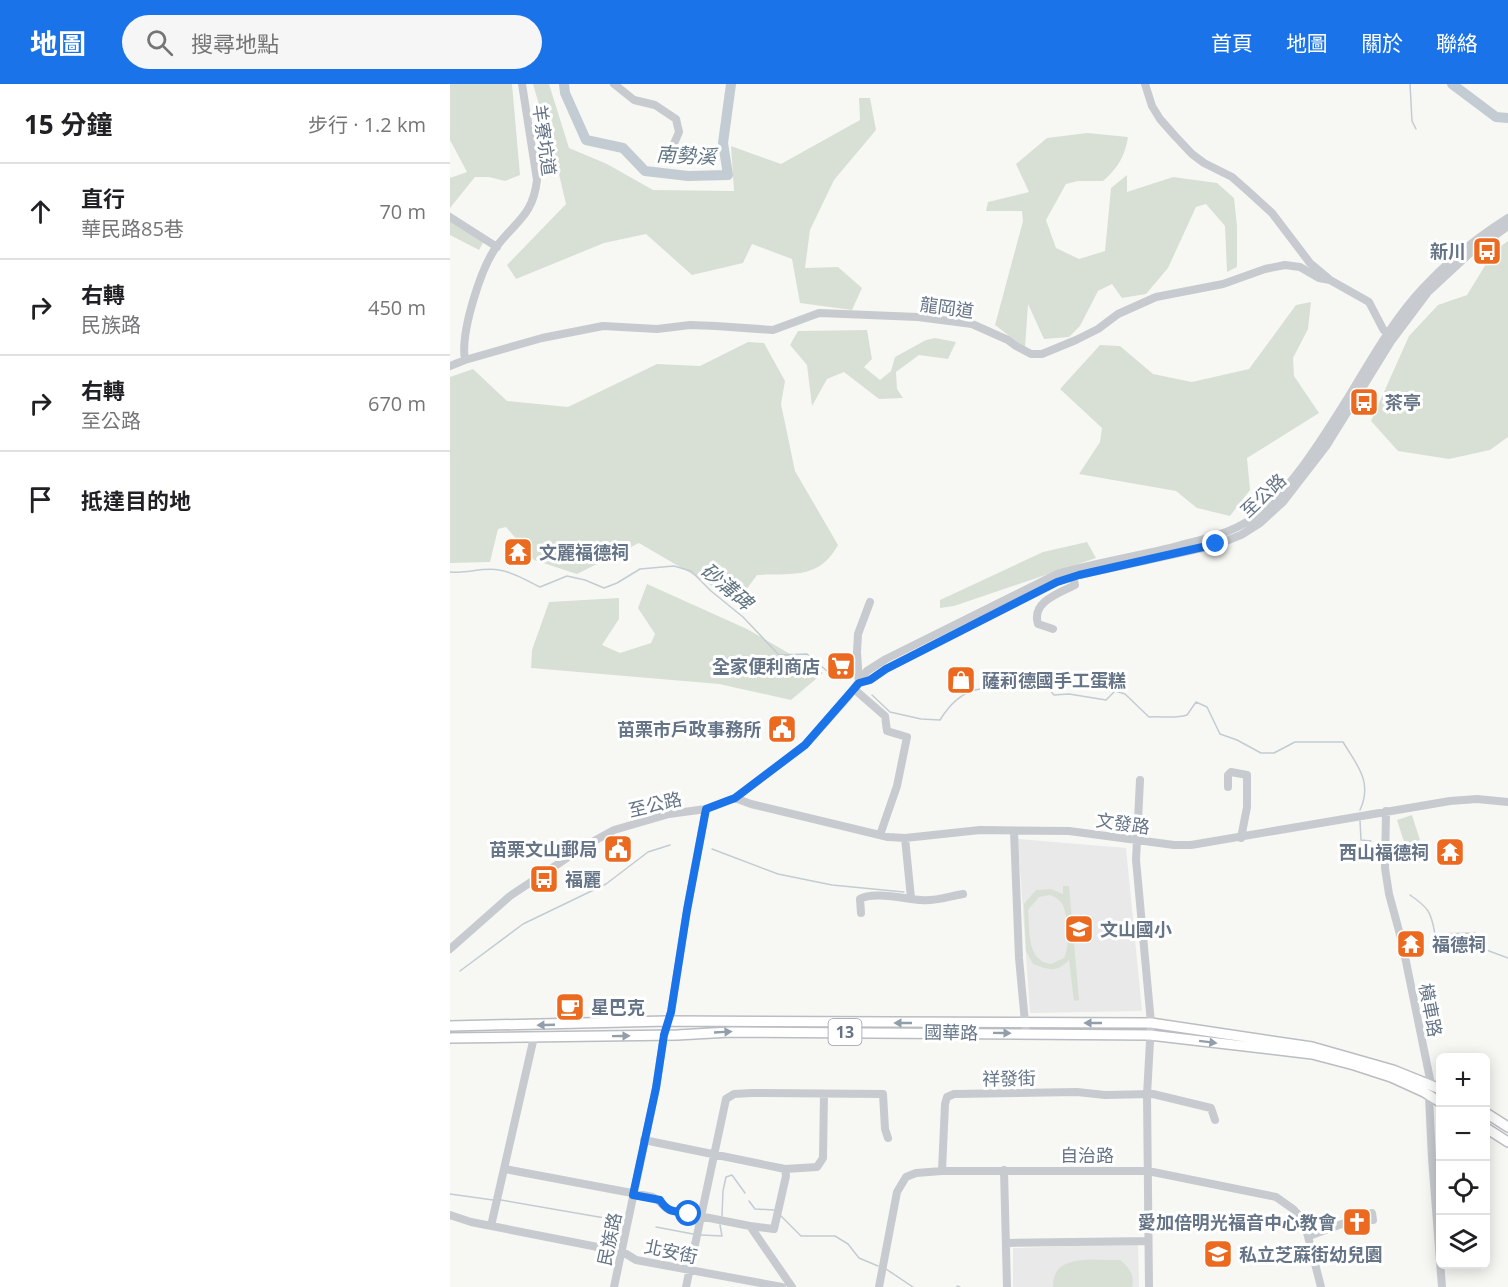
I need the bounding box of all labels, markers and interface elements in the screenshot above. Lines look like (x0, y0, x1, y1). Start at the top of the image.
search box (122, 15, 542, 69)
text: 地圖 (30, 24, 86, 62)
icon: search (143, 26, 176, 59)
text: 搜尋地點 (191, 28, 279, 58)
text: 首頁 (1211, 29, 1253, 57)
text: 地圖 (1286, 29, 1328, 57)
text: 關於 (1361, 29, 1403, 57)
text: 聯絡 (1436, 29, 1478, 57)
street label: 羊寮坑道 (528, 103, 562, 177)
text: 15 分鐘 (24, 106, 113, 142)
text: 步行 · 1.2 km (308, 111, 426, 138)
water label: 南勢溪 (655, 140, 720, 170)
text: 直行 (81, 183, 125, 213)
icon: ahead (24, 195, 57, 228)
text: 70 m (379, 198, 426, 225)
text: 華民路85巷 (81, 215, 184, 242)
bus stop icon: 新川 (1471, 235, 1503, 267)
place label: 新川 (1430, 239, 1466, 263)
text: 右轉 (81, 279, 125, 309)
icon: right (24, 291, 57, 324)
street label: 龍岡道 (919, 291, 975, 323)
text: 450 m (368, 294, 426, 321)
text: 民族路 (81, 311, 141, 338)
text: 右轉 (81, 375, 125, 405)
bus stop icon: 茶亭 (1348, 386, 1380, 418)
icon: right (24, 387, 57, 420)
text: 670 m (368, 390, 426, 417)
place label: 茶亭 (1385, 390, 1421, 414)
text: 至公路 (81, 407, 141, 434)
street label: 至公路 (1235, 468, 1291, 522)
icon: arrive (24, 483, 57, 516)
text: 抵達目的地 (81, 485, 191, 515)
route end (1202, 530, 1228, 556)
temple icon: 文麗福德祠 (502, 536, 534, 568)
place label: 文麗福德祠 (539, 540, 629, 564)
water label: 砂溝碑 (695, 556, 761, 618)
supermarket icon: 全家便利商店 (825, 650, 857, 682)
place label: 全家便利商店 (712, 654, 820, 678)
shop icon: 薩莉德國手工蛋糕 (945, 664, 977, 696)
place label: 薩莉德國手工蛋糕 (982, 668, 1126, 692)
public building icon: 苗栗市戶政事務所 (766, 713, 798, 745)
place label: 苗栗市戶政事務所 (617, 717, 761, 741)
street label: 至公路 (626, 786, 684, 822)
street label: 文發路 (1095, 807, 1151, 839)
public building icon: 苗栗文山郵局 (602, 833, 634, 865)
temple icon: 西山福德祠 (1434, 836, 1466, 868)
place label: 苗栗文山郵局 (489, 837, 597, 861)
place label: 西山福德祠 (1339, 840, 1429, 864)
bus stop icon: 福麗 (528, 863, 560, 895)
place label: 福麗 (565, 867, 601, 891)
school or university icon: 文山國小 (1063, 913, 1095, 945)
place label: 文山國小 (1100, 917, 1172, 941)
temple icon: 福德祠 (1395, 928, 1427, 960)
place label: 福德祠 (1432, 932, 1486, 956)
street label: 橫車路 (1414, 981, 1448, 1039)
cafe icon: 星巴克 (554, 991, 586, 1023)
place label: 星巴克 (591, 995, 645, 1019)
one-way arrow (893, 1018, 912, 1028)
one-way arrow (1083, 1018, 1102, 1028)
road number: 13 (828, 1019, 862, 1045)
one-way arrow (536, 1020, 555, 1030)
street label: 國華路 (924, 1020, 978, 1044)
one-way arrow (713, 1028, 732, 1037)
one-way arrow (992, 1028, 1011, 1038)
one-way arrow (611, 1031, 630, 1040)
one-way arrow (1199, 1037, 1218, 1047)
map controls (1436, 1053, 1490, 1269)
button: + (1436, 1053, 1490, 1107)
street label: 祥發街 (982, 1066, 1036, 1090)
button: − (1436, 1107, 1490, 1161)
street label: 自治路 (1060, 1143, 1114, 1167)
button: locate (1436, 1161, 1490, 1215)
route start (675, 1200, 701, 1226)
church icon: 愛加倍明光福音中心教會 (1341, 1206, 1373, 1238)
street label: 民族路 (592, 1210, 626, 1268)
place label: 愛加倍明光福音中心教會 (1138, 1210, 1337, 1234)
button: layers (1436, 1215, 1490, 1269)
street label: 北安街 (642, 1234, 700, 1268)
school or university icon: 私立芝蔴街幼兒園 (1202, 1238, 1234, 1270)
place label: 私立芝蔴街幼兒園 (1239, 1242, 1383, 1266)

